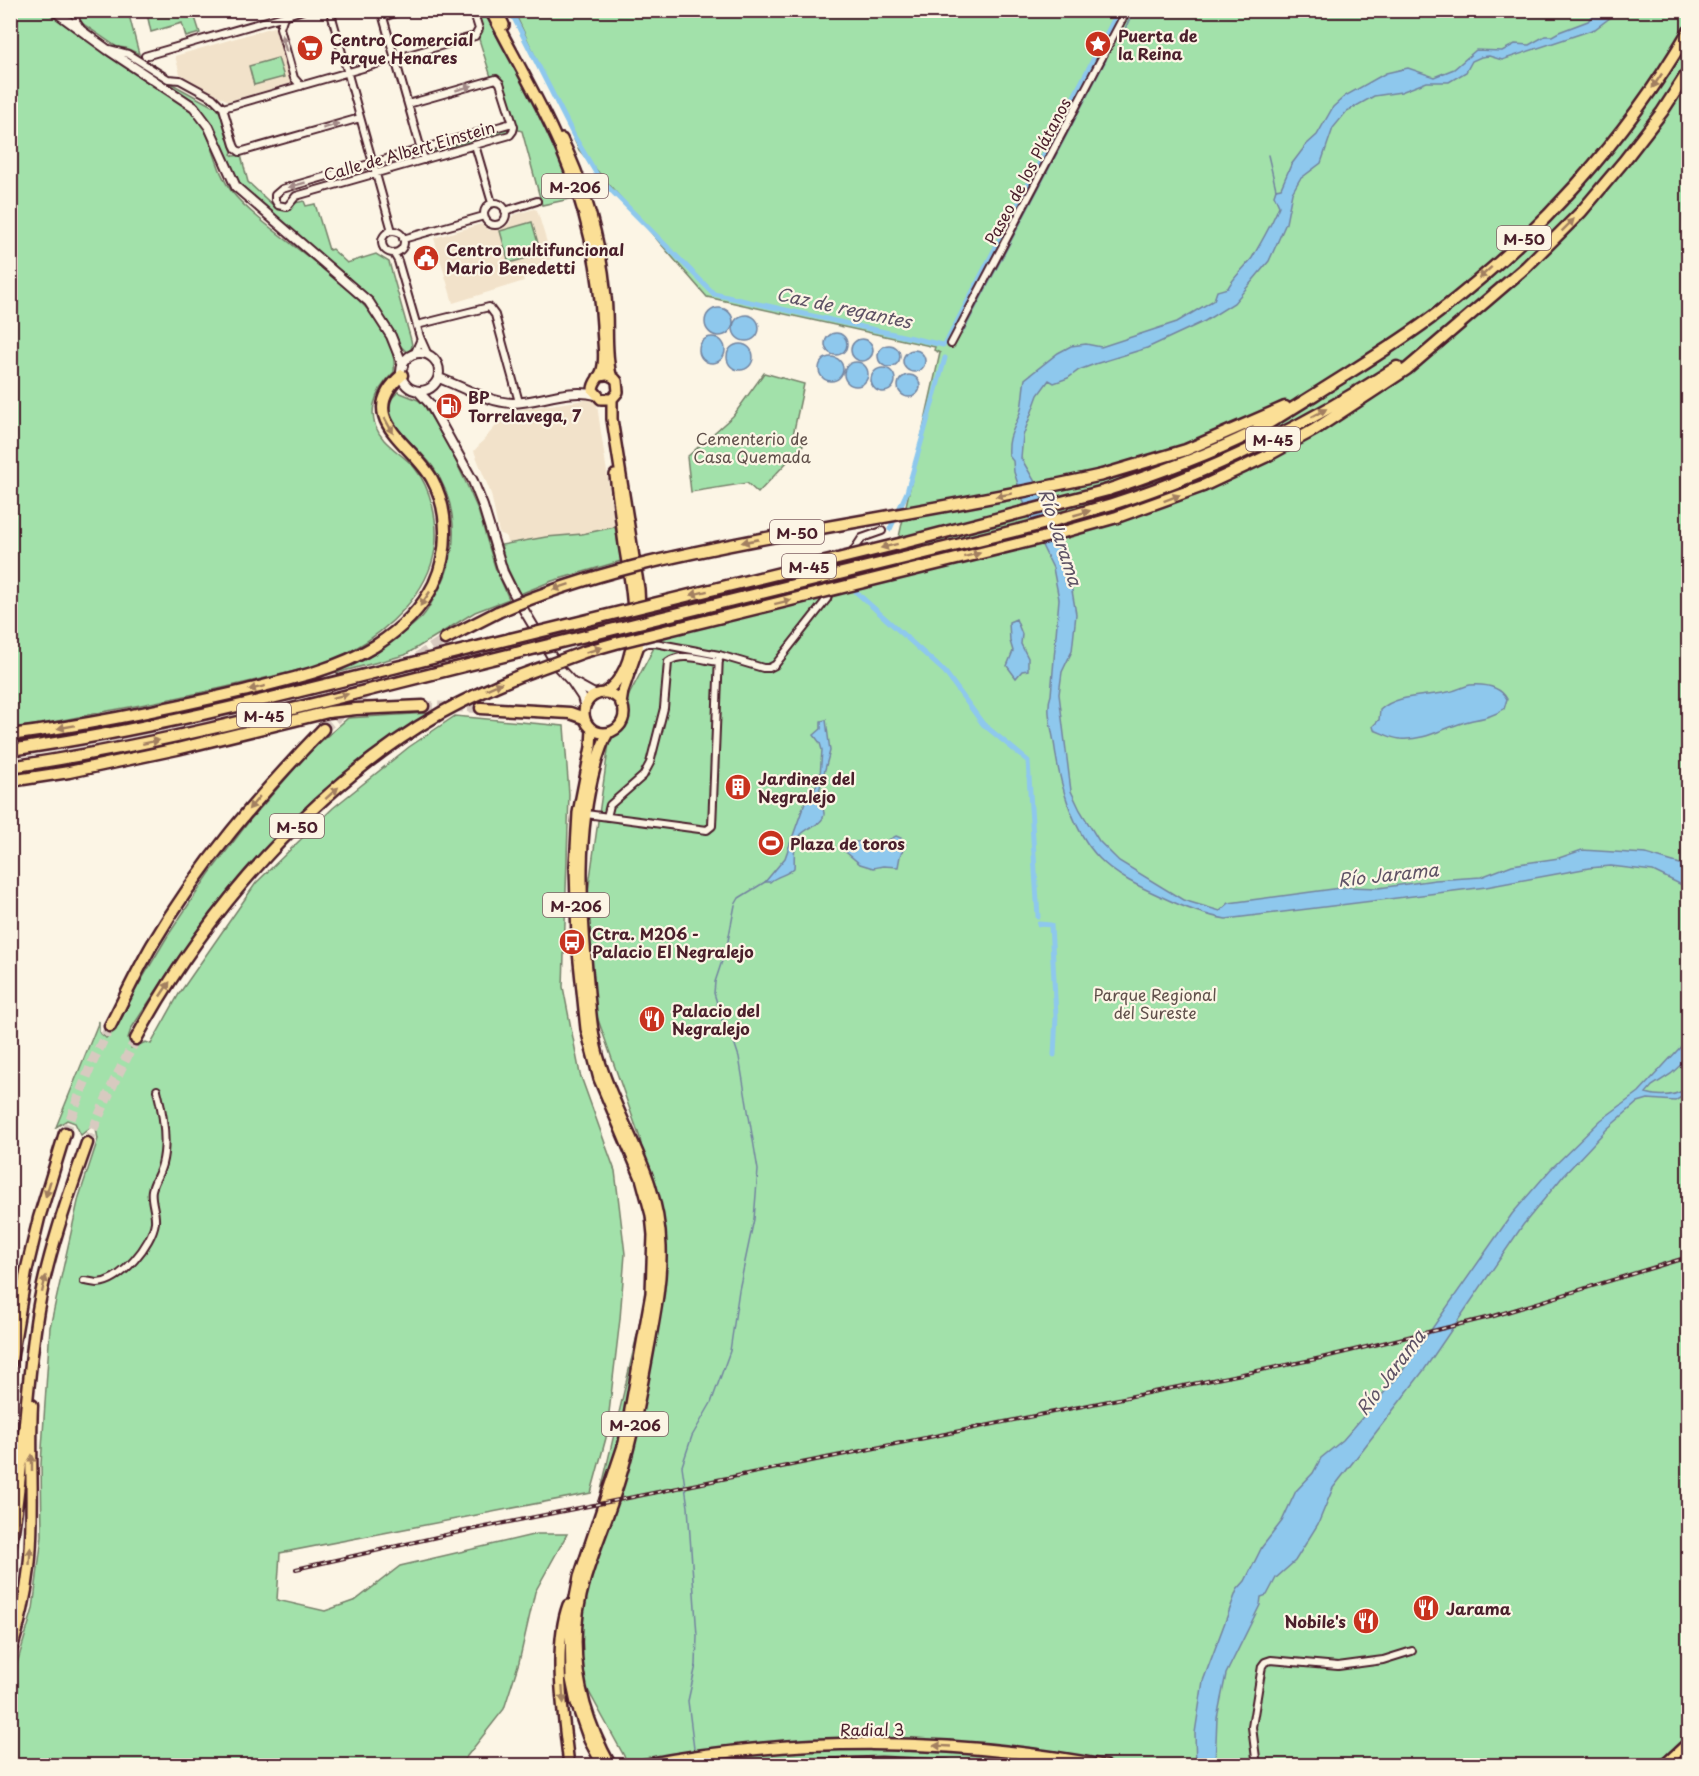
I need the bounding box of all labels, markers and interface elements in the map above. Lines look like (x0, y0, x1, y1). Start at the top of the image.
place label: Puerta de la Reina (1118, 23, 1198, 65)
place label: Centro Comercial Parque Henares (330, 27, 474, 69)
place icon: Puerta de la Reina (1083, 29, 1113, 59)
one-way arrow (279, 33, 289, 52)
supermarket icon: Centro Comercial Parque Henares (295, 33, 325, 63)
one-way arrow (1651, 73, 1662, 90)
one-way arrow (455, 83, 473, 92)
street label: Paseo de los Plátanos (978, 93, 1076, 249)
street label: Calle de Albert Einstein (321, 114, 497, 186)
one-way arrow (322, 121, 340, 130)
road number: M-206 (542, 174, 608, 198)
one-way arrow (287, 180, 306, 190)
one-way arrow (1560, 219, 1574, 233)
road number: M-50 (1497, 226, 1551, 250)
place label: Centro multifuncional Mario Benedetti (446, 237, 624, 279)
public building icon: Centro multifuncional Mario Benedetti (411, 243, 441, 273)
one-way arrow (1478, 266, 1493, 279)
water label: Caz de regantes (774, 279, 916, 335)
place label: BP Torrelavega, 7 (468, 385, 582, 427)
fuel station icon: BP Torrelavega, 7 (434, 391, 464, 421)
one-way arrow (1311, 408, 1327, 419)
one-way arrow (384, 417, 394, 434)
park label: Cementerio de Casa Quemada (693, 426, 811, 468)
road number: M-45 (1246, 427, 1300, 451)
water label: Río Jarama (1033, 485, 1090, 590)
one-way arrow (994, 491, 1013, 500)
one-way arrow (1163, 492, 1181, 502)
one-way arrow (1073, 508, 1091, 517)
road number: M-50 (770, 520, 824, 544)
one-way arrow (740, 537, 759, 546)
one-way arrow (880, 542, 898, 552)
one-way arrow (963, 550, 981, 560)
road number: M-45 (782, 554, 836, 578)
one-way arrow (552, 583, 570, 593)
one-way arrow (690, 589, 708, 598)
one-way arrow (419, 590, 431, 606)
one-way arrow (774, 597, 792, 607)
one-way arrow (584, 644, 603, 654)
one-way arrow (486, 682, 503, 691)
one-way arrow (248, 683, 266, 693)
one-way arrow (331, 691, 350, 701)
road number: M-45 (237, 703, 291, 727)
one-way arrow (57, 723, 76, 732)
one-way arrow (141, 737, 160, 746)
place label: Jardines del Negralejo (758, 766, 855, 808)
building icon: Jardines del Negralejo (723, 772, 753, 802)
one-way arrow (324, 787, 339, 800)
one-way arrow (248, 795, 261, 811)
road number: M-50 (270, 814, 324, 838)
sports icon: Plaza de toros (756, 828, 786, 858)
place label: Plaza de toros (790, 831, 905, 855)
water label: Río Jarama (1336, 855, 1440, 893)
road number: M-206 (543, 893, 609, 917)
place label: Ctra. M206 - Palacio El Negralejo (592, 921, 754, 963)
bus stop icon: Ctra. M206 - Palacio El Negralejo (557, 927, 587, 957)
one-way arrow (159, 981, 170, 997)
park label: Parque Regional del Sureste (1093, 982, 1217, 1024)
place label: Palacio del Negralejo (672, 998, 760, 1040)
restaurant icon: Palacio del Negralejo (637, 1004, 667, 1034)
one-way arrow (42, 1180, 52, 1198)
one-way arrow (40, 1274, 49, 1293)
water label: Río Jarama (1349, 1323, 1432, 1420)
road number: M-206 (602, 1412, 668, 1436)
one-way arrow (27, 1454, 37, 1473)
one-way arrow (26, 1547, 35, 1566)
restaurant icon: Jarama (1411, 1593, 1441, 1623)
place label: Jarama (1446, 1596, 1511, 1620)
restaurant icon: Nobile's (1351, 1606, 1381, 1636)
place label: Nobile's (1285, 1609, 1346, 1633)
one-way arrow (558, 1686, 567, 1705)
street label: Radial 3 (840, 1717, 904, 1741)
one-way arrow (933, 1741, 952, 1750)

